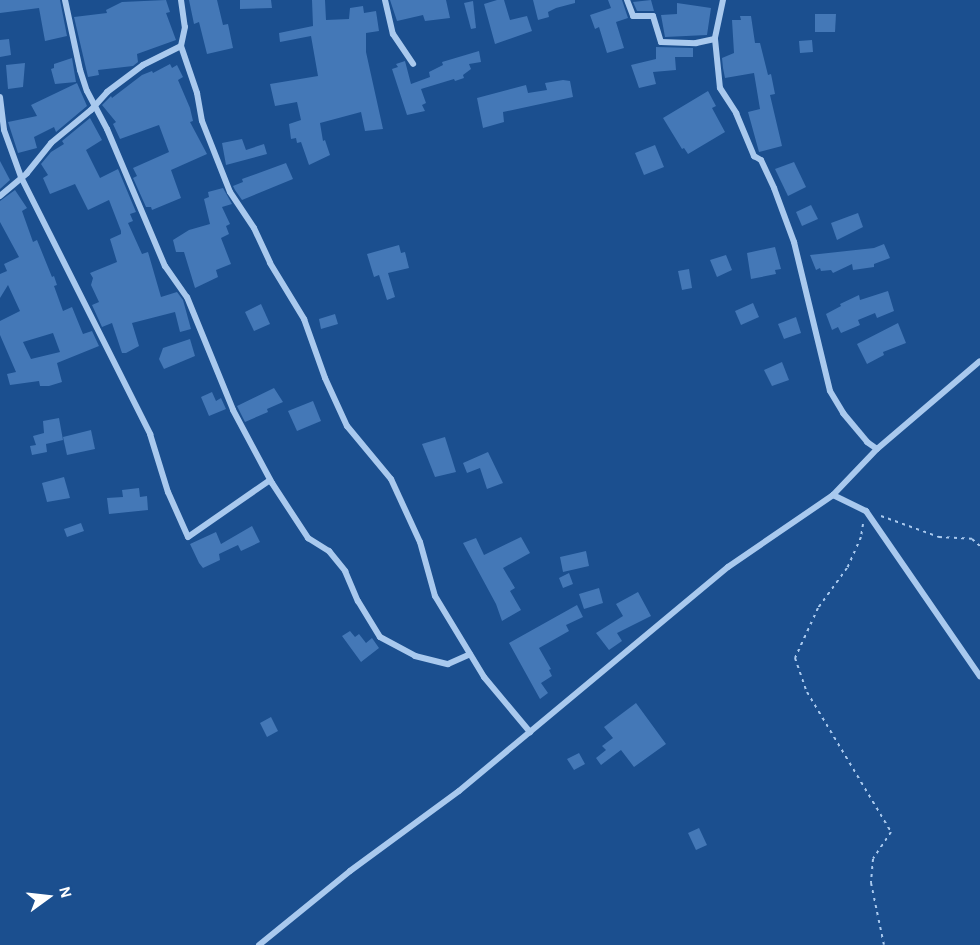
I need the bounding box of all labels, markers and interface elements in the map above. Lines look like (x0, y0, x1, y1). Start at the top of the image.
north arrow (18, 867, 78, 927)
text: N (56, 885, 75, 900)

